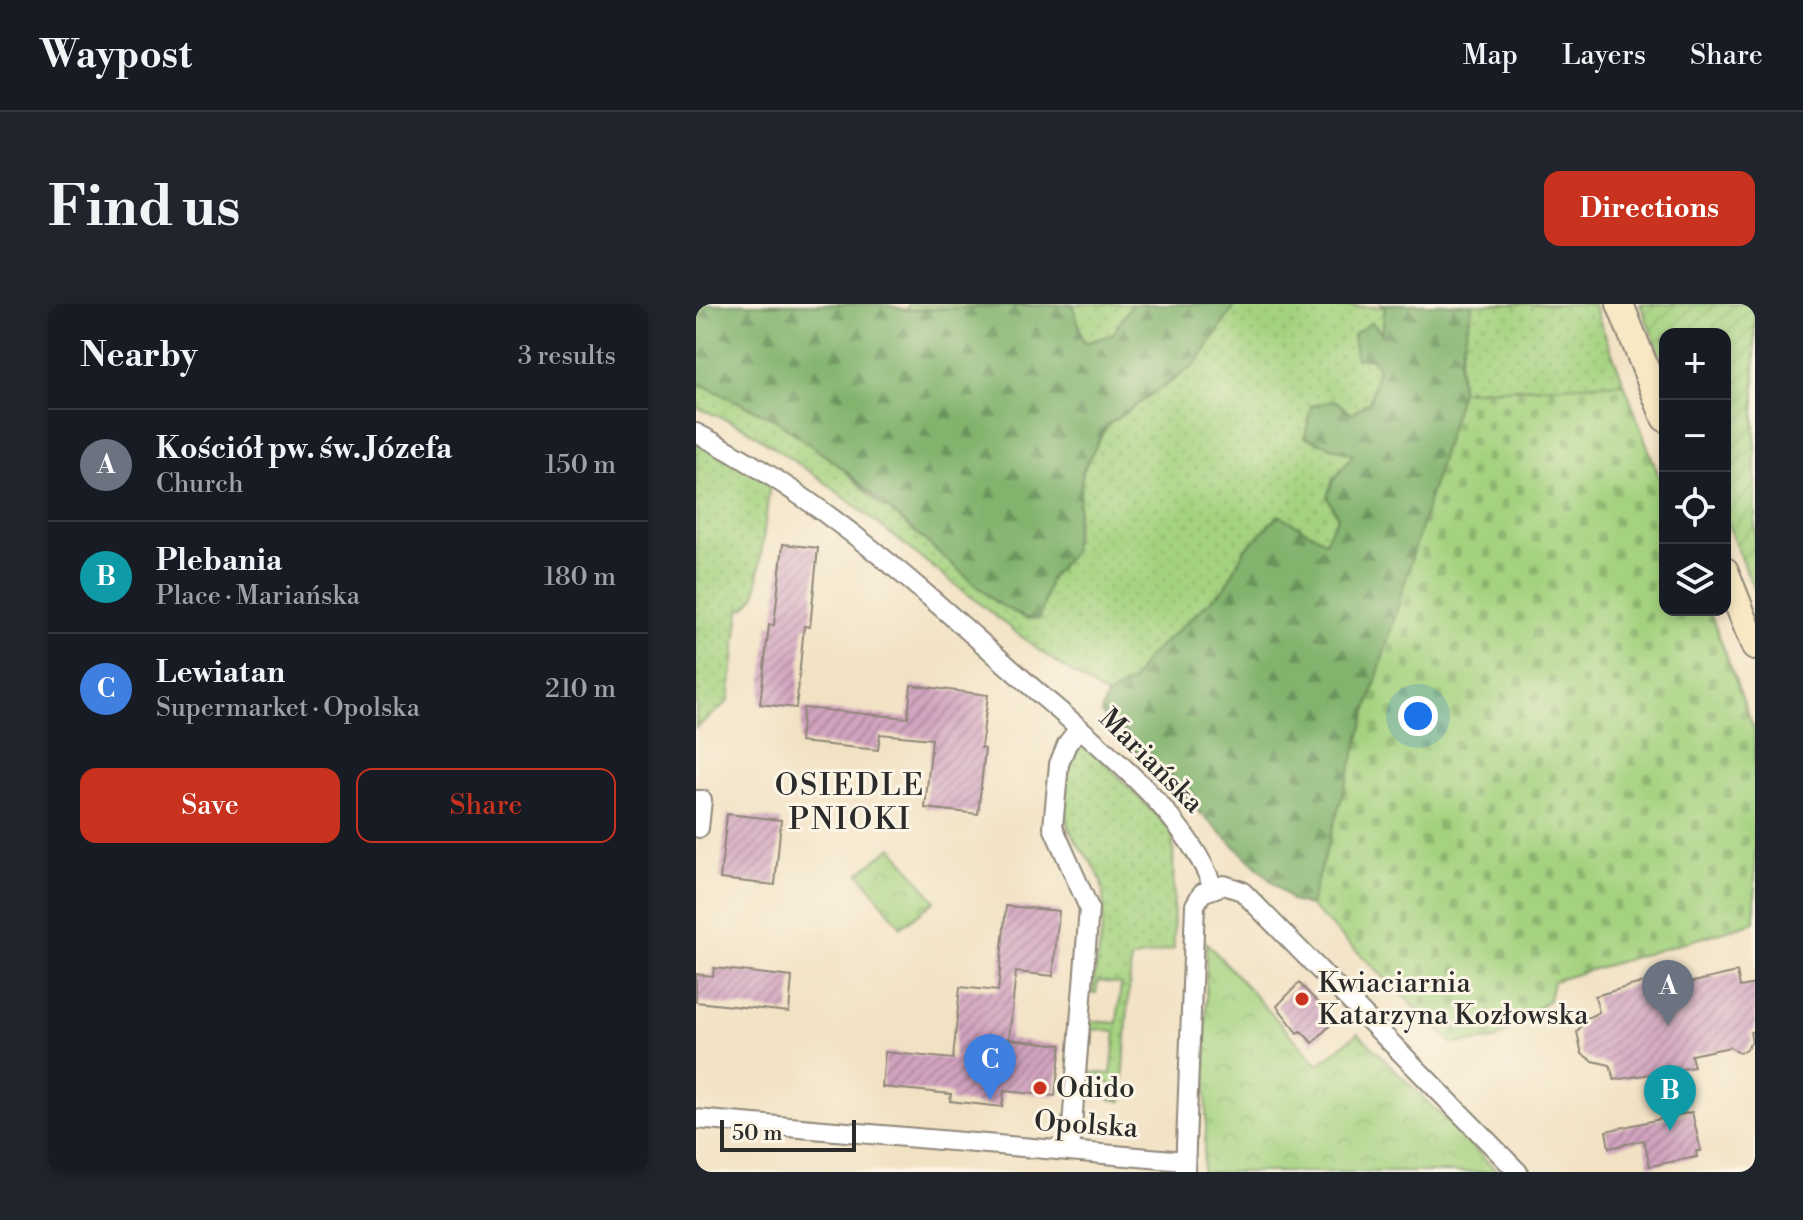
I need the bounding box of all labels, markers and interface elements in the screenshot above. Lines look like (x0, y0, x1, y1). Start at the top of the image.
text: Waypost (40, 32, 192, 79)
text: Map (1463, 38, 1518, 73)
text: Layers (1562, 38, 1646, 73)
text: Share (1690, 38, 1763, 73)
button: Directions (1544, 171, 1755, 246)
text: Find us (48, 173, 241, 243)
map controls (1659, 328, 1731, 616)
button: + (1659, 328, 1731, 400)
text: Nearby (80, 335, 198, 377)
text: 3 results (518, 340, 616, 372)
button: − (1659, 400, 1731, 472)
text: Kościół pw. św. Józefa (156, 430, 452, 468)
text: A (97, 449, 115, 481)
text: 150 m (545, 449, 616, 481)
text: Church (156, 468, 244, 500)
button: locate (1659, 472, 1731, 544)
text: Plebania (156, 542, 282, 580)
button: layers (1659, 544, 1731, 616)
text: B (96, 561, 116, 593)
text: 180 m (544, 561, 616, 593)
text: Place · Mariańska (156, 580, 360, 612)
text: Lewiatan (156, 654, 285, 692)
text: C (97, 673, 115, 705)
text: 210 m (545, 673, 616, 705)
text: Supermarket · Opolska (156, 692, 420, 724)
your location (1398, 696, 1438, 736)
street label: Mariańska (1091, 701, 1211, 821)
district label: OSIEDLE PNIOKI (775, 767, 925, 839)
button: Save (80, 768, 340, 843)
button: Share (356, 768, 616, 843)
pin: A (1642, 960, 1694, 1026)
place label: Kwiaciarnia Katarzyna Kozłowska (1318, 966, 1589, 1033)
marker: Kwiaciarnia Katarzyna Kozłowska (1293, 990, 1311, 1008)
pin: C (964, 1034, 1016, 1100)
pin: B (1644, 1065, 1696, 1131)
place label: Odido (1056, 1071, 1135, 1106)
marker: Odido (1031, 1079, 1049, 1097)
street label: Opolska (1033, 1104, 1140, 1146)
scale bar (720, 1116, 856, 1152)
text: 50 m (732, 1120, 783, 1147)

